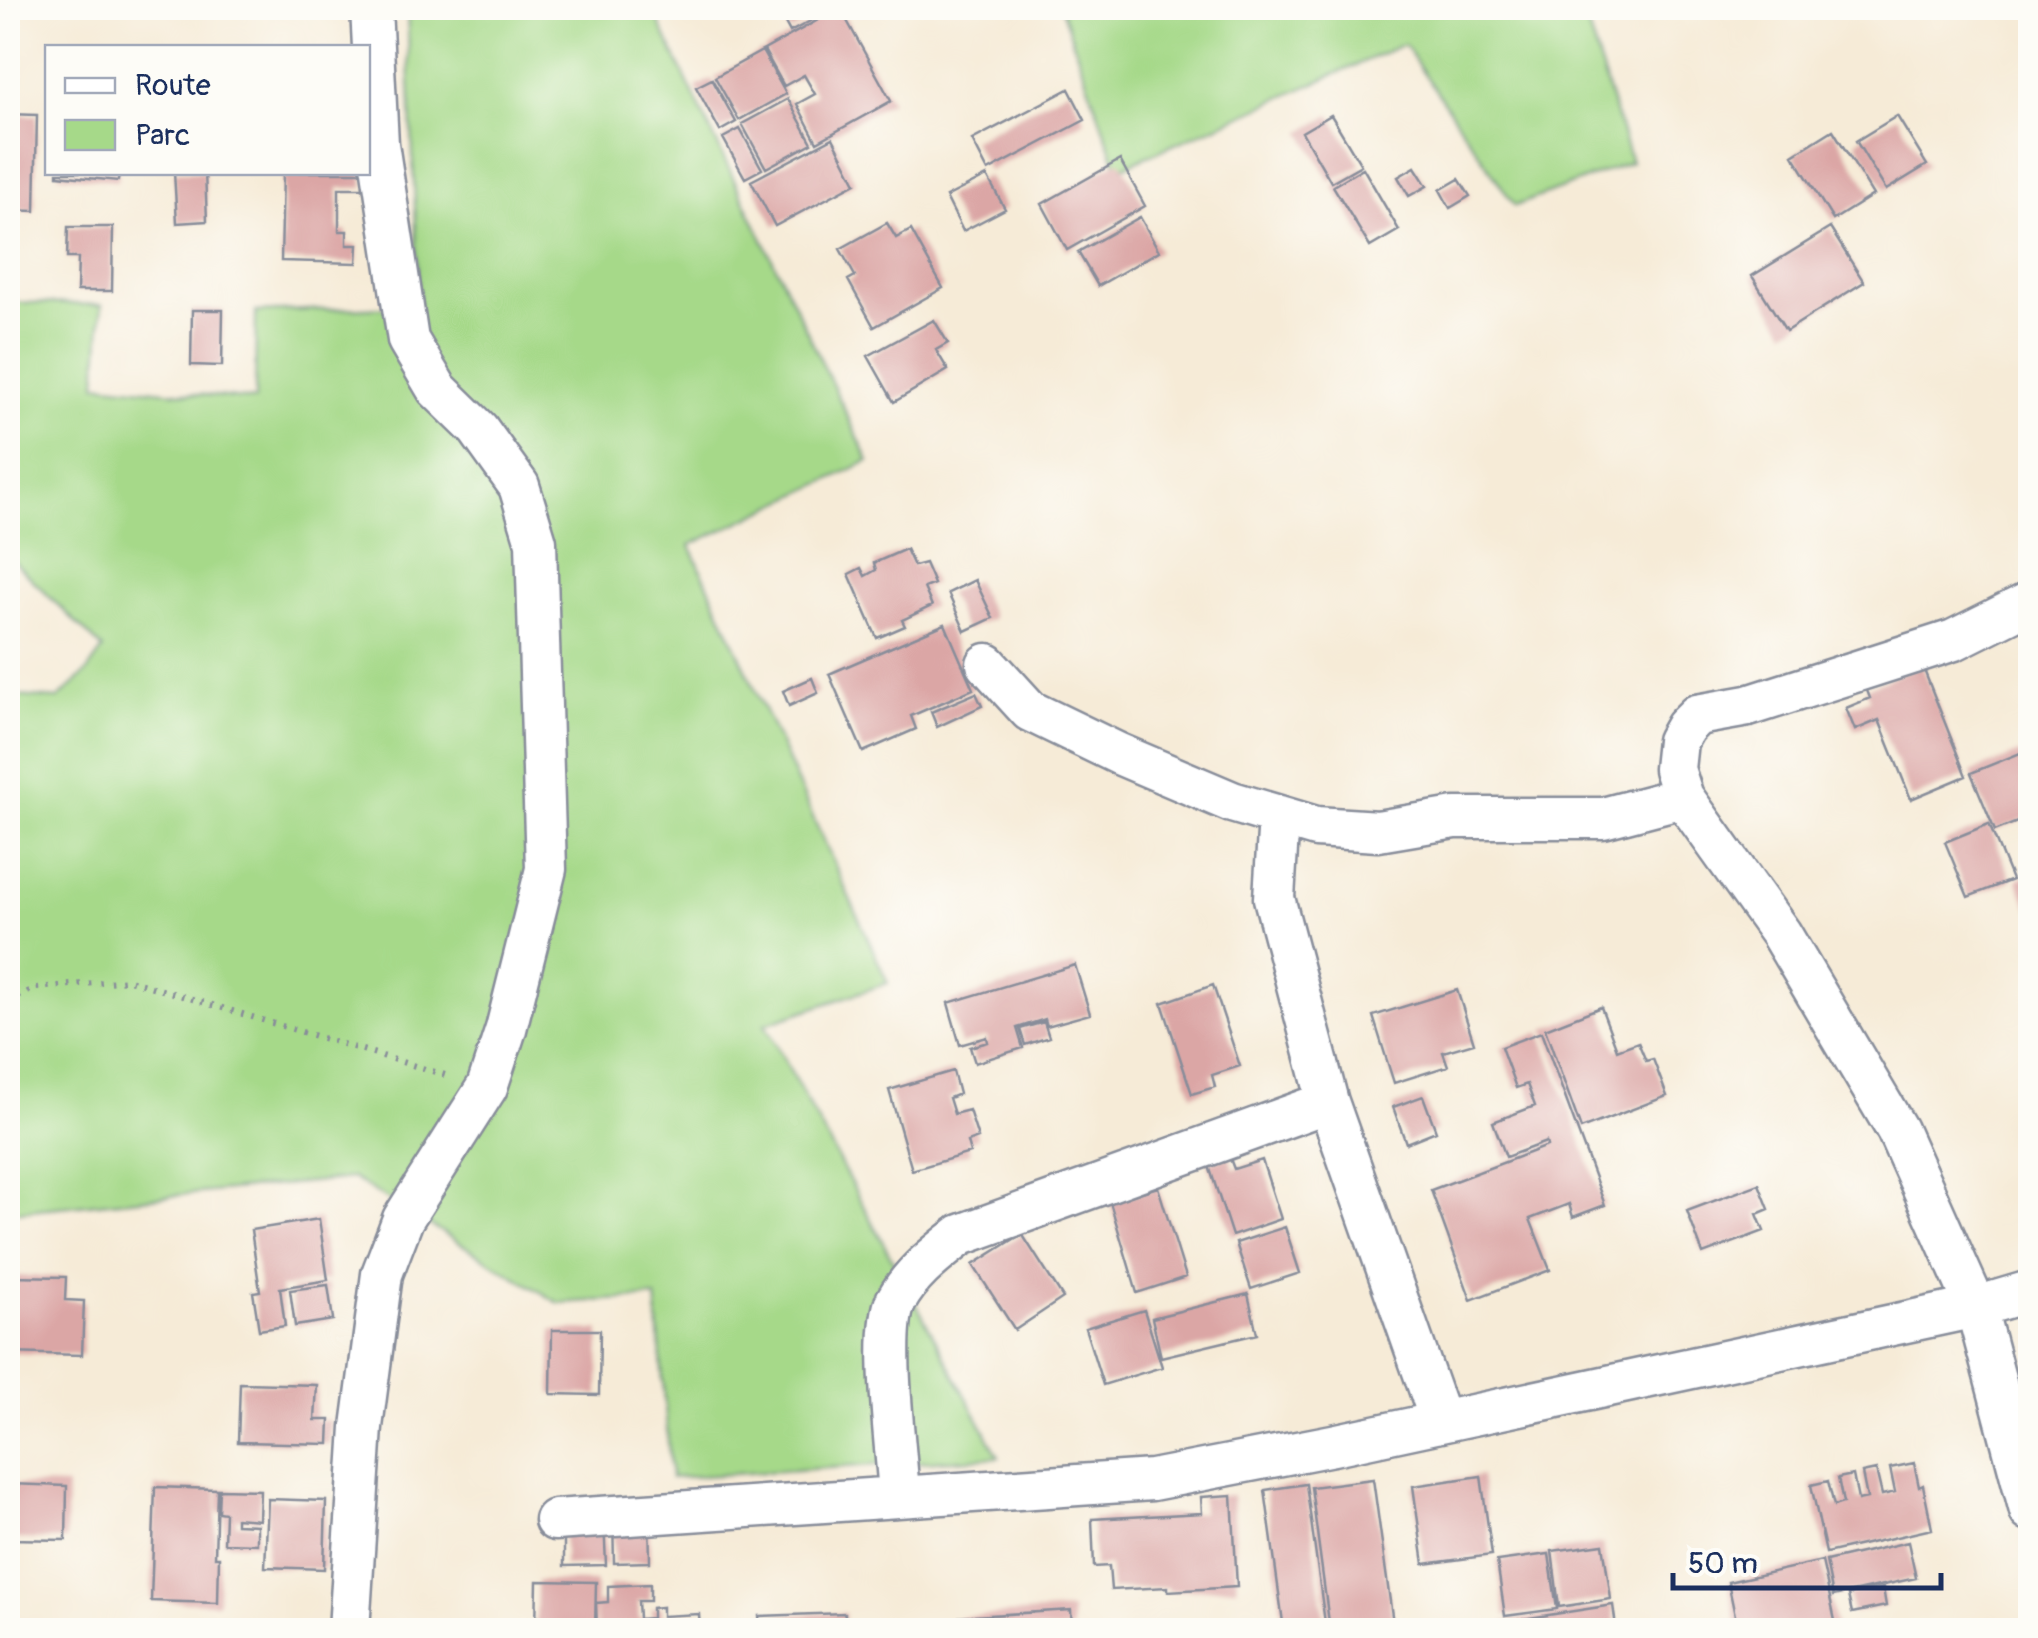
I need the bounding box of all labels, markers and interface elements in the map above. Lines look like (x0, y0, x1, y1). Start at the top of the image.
legend (45, 45, 370, 175)
text: Route (135, 67, 211, 104)
text: Parc (135, 117, 190, 154)
scale bar (1673, 1528, 1940, 1590)
text: 50 m (1688, 1545, 1758, 1582)

